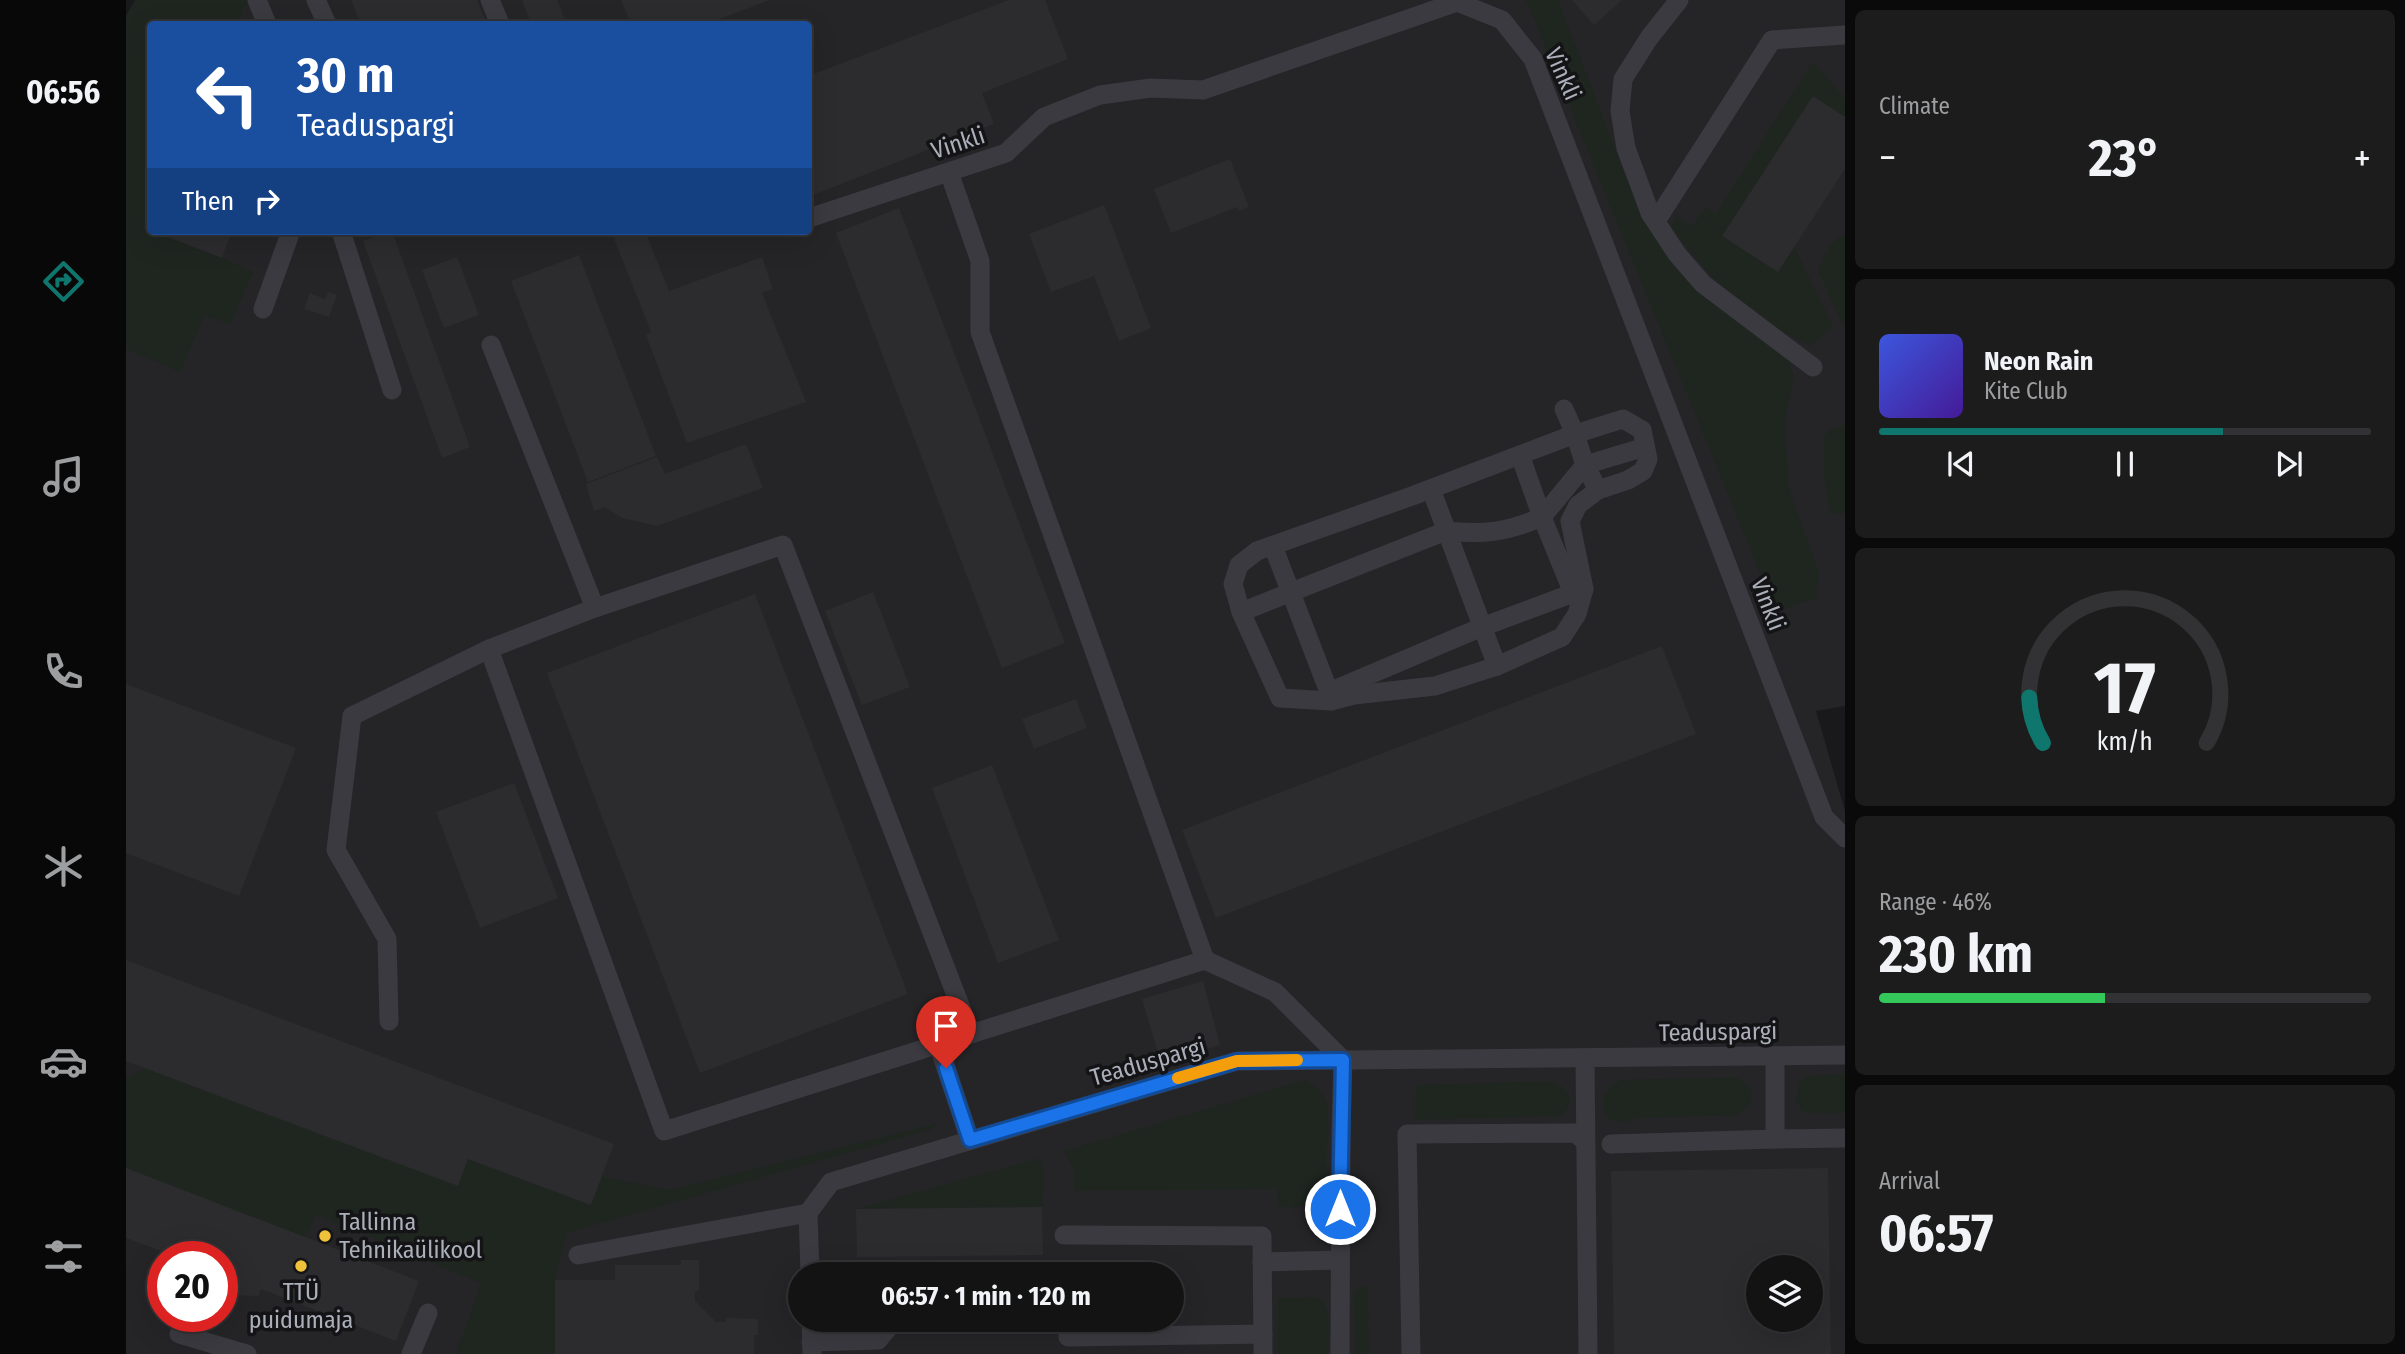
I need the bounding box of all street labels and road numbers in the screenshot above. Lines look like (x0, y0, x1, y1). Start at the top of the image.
street label: Vinkli (1539, 43, 1587, 105)
street label: Vinkli (928, 121, 988, 165)
street label: Vinkli (1745, 574, 1791, 634)
street label: Teaduspargi (1658, 1017, 1778, 1047)
street label: Teaduspargi (1087, 1032, 1209, 1092)

